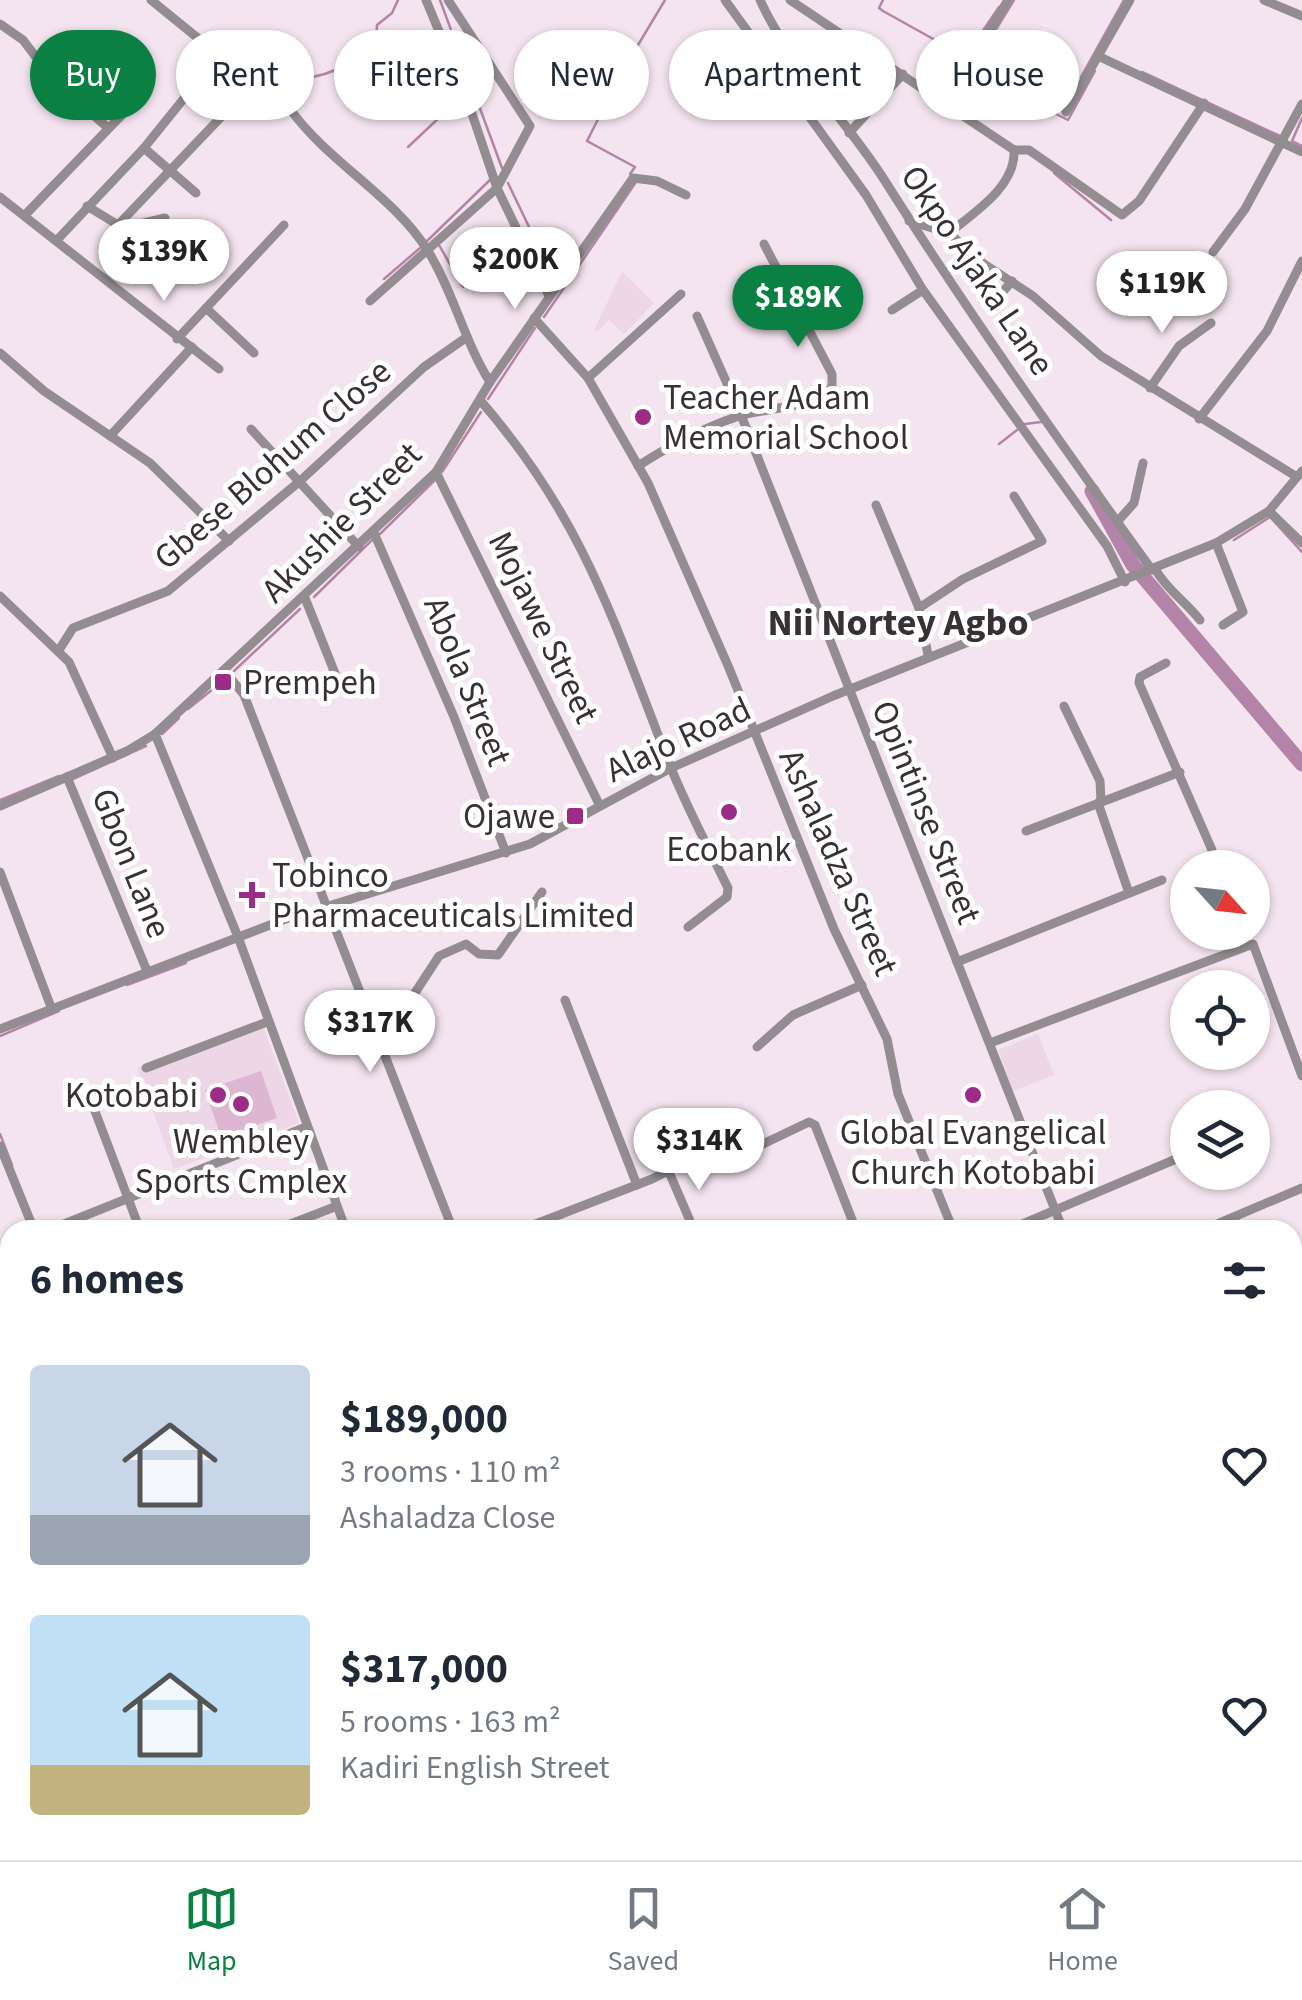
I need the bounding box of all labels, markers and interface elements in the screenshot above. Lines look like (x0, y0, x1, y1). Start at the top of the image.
chip: Buy (30, 30, 156, 120)
chip: Rent (176, 30, 314, 120)
chip: Filters (334, 30, 494, 120)
chip: New (514, 30, 649, 120)
chip: Apartment (669, 30, 896, 120)
chip: House (916, 30, 1079, 120)
street label: Okpo Ajaka Lane (888, 155, 1066, 386)
pin: $139K (94, 219, 234, 304)
pin: $200K (445, 227, 585, 312)
text: $139K (120, 228, 208, 274)
text: $200K (471, 236, 559, 282)
pin: $119K (1092, 251, 1232, 336)
text: $119K (1118, 260, 1206, 306)
pin: $189K (728, 265, 868, 350)
text: $189K (754, 274, 842, 320)
street label: Gbese Blohum Close (143, 348, 402, 582)
place label: Teacher Adam Memorial School (663, 373, 909, 463)
marker: Teacher Adam Memorial School (632, 406, 654, 428)
street label: Akushie Street (250, 431, 433, 614)
street label: Mojawe Street (475, 523, 611, 732)
street label: Abola Street (410, 589, 524, 774)
district label: Nii Nortey Agbo (768, 596, 1028, 650)
place label: Prempeh (243, 658, 377, 708)
marker: Prempeh (212, 671, 234, 693)
street label: Alajo Road (597, 684, 759, 795)
street label: Opintinse Street (859, 693, 994, 932)
street label: Ashaladza Street (766, 741, 911, 984)
street label: Gbon Lane (78, 781, 184, 946)
place label: Ojawe (463, 792, 555, 842)
marker: Ecobank (718, 801, 740, 823)
marker: Ojawe (564, 805, 586, 827)
place label: Ecobank (666, 825, 792, 875)
north arrow (1170, 850, 1270, 950)
map controls (1170, 850, 1270, 1190)
place label: Tobinco Pharmaceuticals Limited (272, 851, 635, 941)
marker: Tobinco Pharmaceuticals Limited (241, 884, 263, 906)
button: locate (1170, 970, 1270, 1070)
pin: $317K (300, 990, 440, 1075)
text: $317K (326, 999, 414, 1045)
place label: Kotobabi (65, 1071, 198, 1121)
marker: Kotobabi (207, 1084, 229, 1106)
marker: Global Evangelical Church Kotobabi (962, 1084, 984, 1106)
button: layers (1170, 1090, 1270, 1190)
marker: Wembley Sports Cmplex (230, 1093, 252, 1115)
pin: $314K (629, 1108, 769, 1193)
place label: Global Evangelical Church Kotobabi (840, 1108, 1106, 1198)
place label: Wembley Sports Cmplex (135, 1117, 348, 1207)
text: $314K (655, 1117, 743, 1163)
text: 6 homes (30, 1250, 184, 1310)
icon: filters (1217, 1253, 1272, 1308)
text: $189,000 (340, 1389, 508, 1449)
icon: home (110, 1405, 230, 1525)
icon: heart (1217, 1438, 1272, 1493)
text: 3 rooms · 110 m² (340, 1449, 561, 1495)
text: Ashaladza Close (340, 1495, 555, 1541)
text: $317,000 (340, 1639, 508, 1699)
icon: home (110, 1655, 230, 1775)
icon: heart (1217, 1688, 1272, 1743)
text: 5 rooms · 163 m² (340, 1699, 561, 1745)
text: Kadiri English Street (340, 1745, 610, 1791)
tab: Map (184, 1881, 239, 1981)
tab: Saved (607, 1881, 679, 1981)
tab: Home (1047, 1881, 1118, 1981)

